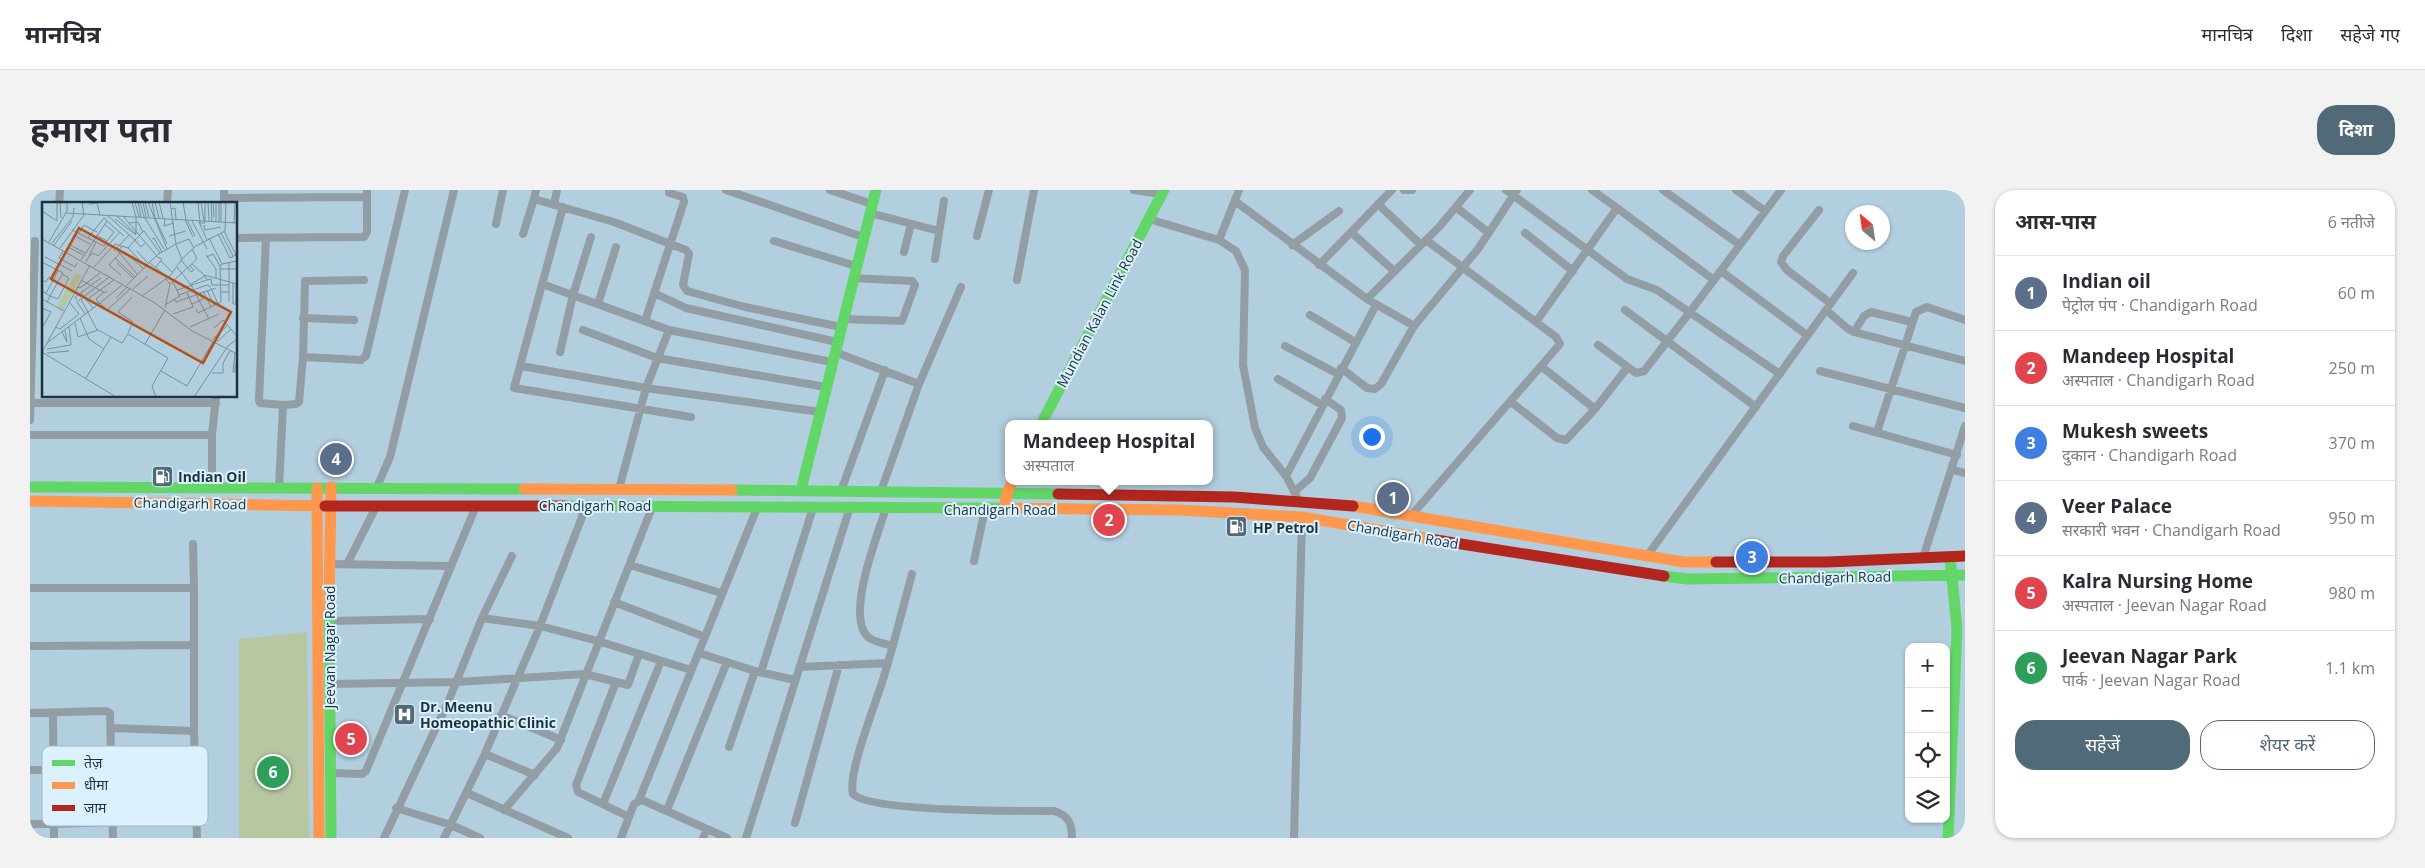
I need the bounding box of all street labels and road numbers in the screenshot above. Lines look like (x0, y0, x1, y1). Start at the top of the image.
street label: Mundian Kalan Link Road (1052, 235, 1146, 391)
street label: Chandigarh Road (134, 493, 246, 513)
street label: Chandigarh Road (539, 496, 651, 515)
street label: Chandigarh Road (944, 500, 1056, 519)
street label: Chandigarh Road (1346, 515, 1460, 553)
street label: Chandigarh Road (1779, 567, 1891, 587)
street label: Jeevan Nagar Road (320, 586, 339, 710)

